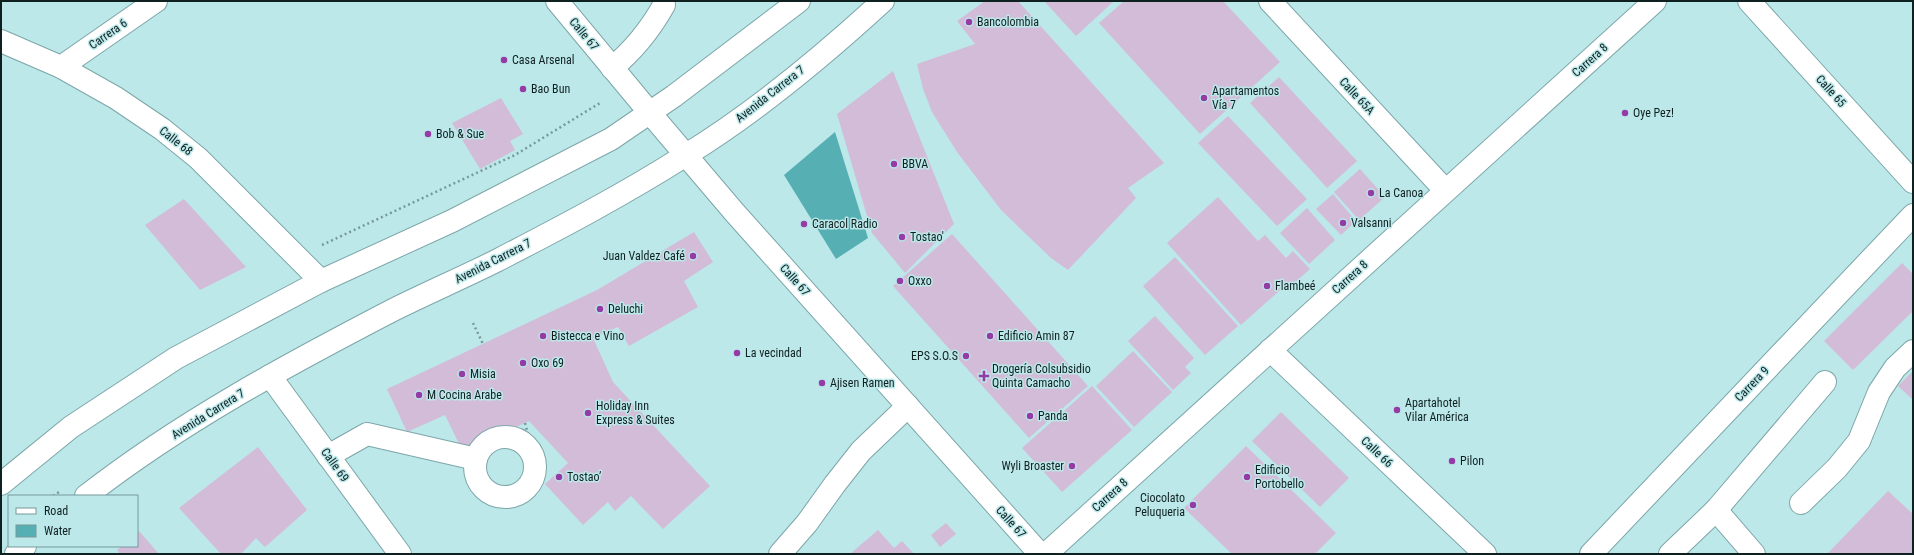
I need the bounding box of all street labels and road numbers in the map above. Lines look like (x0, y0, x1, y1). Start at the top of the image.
street label: Calle 67 (566, 15, 602, 53)
street label: Carrera 6 (86, 16, 130, 52)
street label: Carrera 8 (1569, 40, 1611, 80)
street label: Avenida Carrera 7 (733, 63, 807, 125)
street label: Calle 65 (1813, 72, 1849, 110)
street label: Calle 65A (1336, 75, 1378, 117)
street label: Calle 68 (157, 124, 195, 158)
street label: Avenida Carrera 7 (453, 236, 533, 286)
street label: Carrera 8 (1329, 257, 1371, 297)
street label: Calle 67 (777, 261, 813, 299)
street label: Carrera 9 (1732, 364, 1772, 404)
street label: Avenida Carrera 7 (169, 386, 247, 442)
street label: Calle 66 (1358, 434, 1396, 470)
street label: Calle 69 (318, 445, 352, 485)
street label: Carrera 8 (1089, 475, 1131, 515)
street label: Calle 67 (993, 503, 1029, 541)

